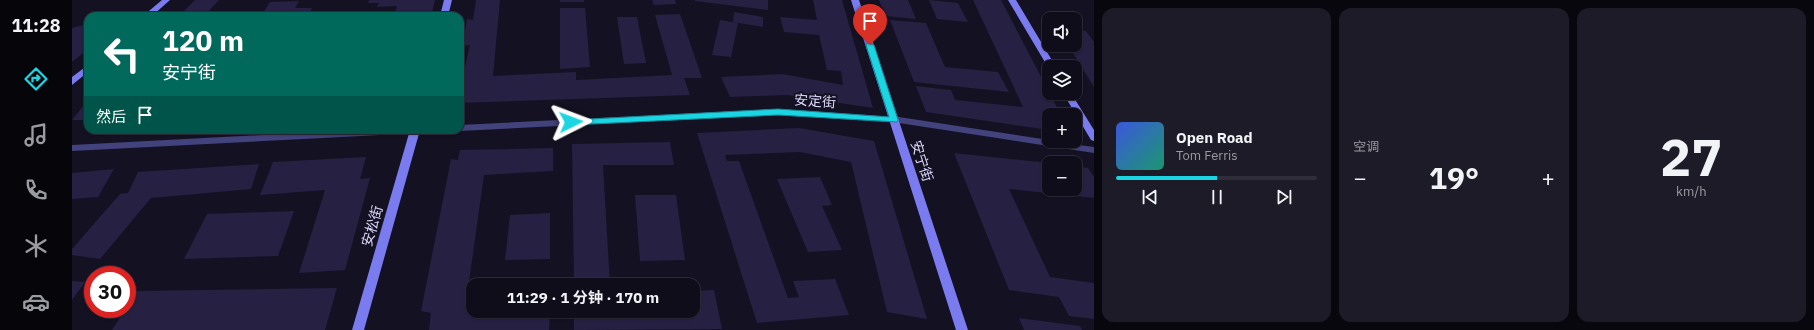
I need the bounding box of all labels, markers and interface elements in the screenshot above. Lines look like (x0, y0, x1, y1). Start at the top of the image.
pin (853, 4, 887, 45)
icon: arrive (859, 10, 881, 32)
map controls (1042, 12, 1082, 196)
button: sound (1042, 12, 1082, 52)
text: 11:28 (11, 14, 61, 37)
text: 120 m (162, 22, 244, 59)
icon: left (96, 28, 148, 80)
button: layers (1042, 60, 1082, 100)
text: 安宁街 (162, 61, 216, 84)
icon: directions (22, 65, 50, 93)
street label: 安定街 (793, 91, 837, 111)
position arrow (550, 101, 592, 143)
icon: arrive (134, 104, 156, 126)
text: 然后 (96, 107, 126, 126)
button: + (1042, 108, 1082, 148)
icon: music (22, 121, 50, 149)
text: 27 (1660, 123, 1723, 190)
text: Open Road (1176, 128, 1253, 147)
street label: 安宁街 (907, 138, 937, 184)
text: 空调 (1353, 138, 1379, 155)
text: Tom Ferris (1176, 147, 1238, 164)
button: − (1042, 156, 1082, 196)
text: 19° (1429, 158, 1479, 197)
text: − (1353, 163, 1367, 192)
text: + (1541, 163, 1555, 192)
icon: phone (22, 176, 50, 204)
text: km/h (1676, 183, 1707, 200)
icon: previous (1139, 186, 1161, 208)
icon: pause (1206, 186, 1228, 208)
icon: next (1273, 186, 1295, 208)
street label: 安松街 (358, 203, 386, 249)
icon: climate (22, 232, 50, 260)
speed limit sign: 30 (84, 266, 136, 318)
icon: car (22, 288, 50, 316)
text: 11:29 · 1 分钟 · 170 m (507, 288, 659, 307)

